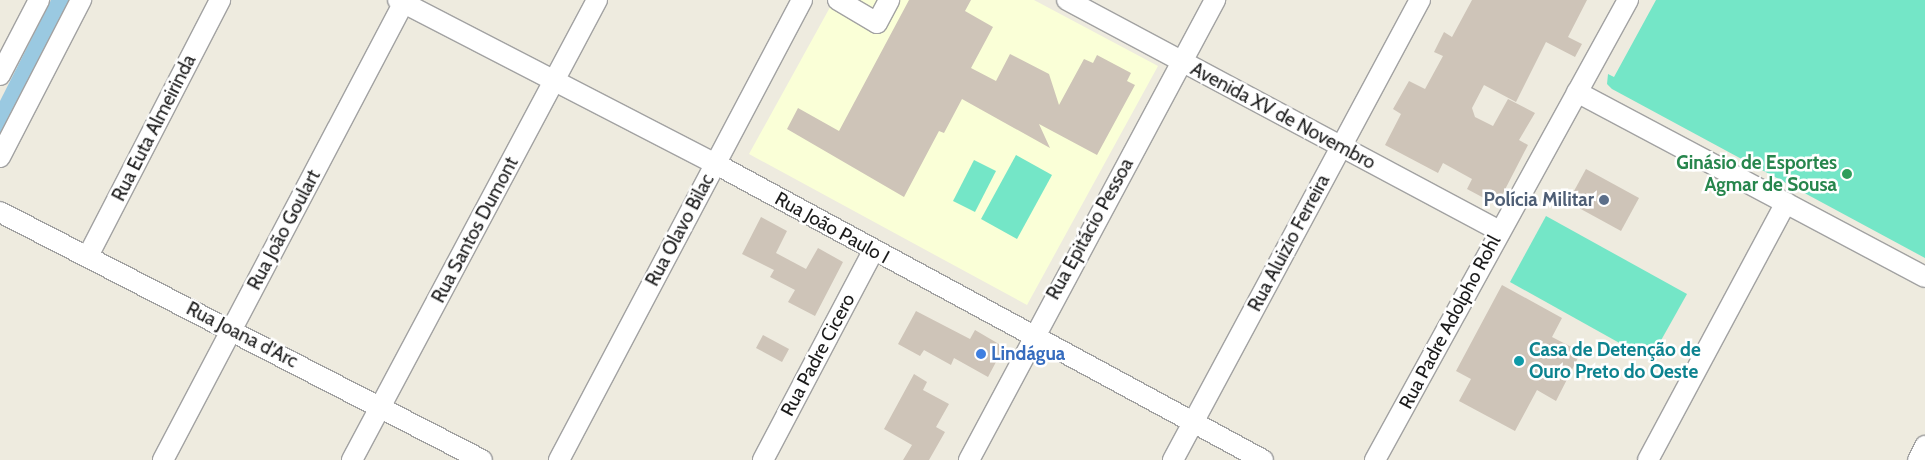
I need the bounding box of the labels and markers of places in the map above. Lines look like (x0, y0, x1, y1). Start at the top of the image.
place label: Ginásio de Esportes Agmar de Sousa (1676, 152, 1837, 196)
marker: Ginásio de Esportes Agmar de Sousa (1841, 168, 1853, 180)
place label: Polícia Militar (1484, 189, 1594, 211)
marker: Polícia Militar (1598, 194, 1610, 206)
place label: Casa de Detenção de Ouro Preto do Oeste (1529, 339, 1701, 383)
place label: Lindágua (991, 343, 1065, 365)
marker: Lindágua (975, 348, 987, 360)
marker: Casa de Detenção de Ouro Preto do Oeste (1513, 355, 1525, 367)

